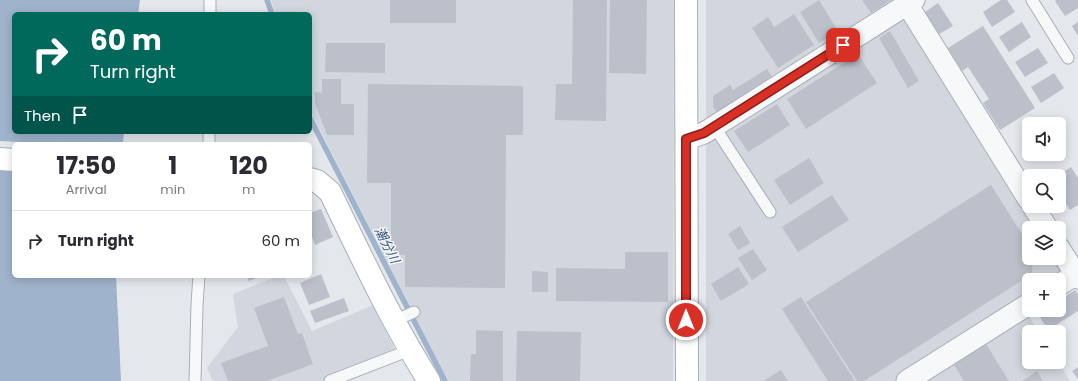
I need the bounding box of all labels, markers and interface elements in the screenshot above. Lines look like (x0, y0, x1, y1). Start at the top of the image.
text: 60 m (90, 21, 162, 60)
icon: right (24, 28, 76, 80)
pin (826, 28, 860, 62)
icon: arrive (832, 34, 854, 56)
text: Turn right (90, 59, 176, 84)
icon: arrive (69, 104, 91, 126)
text: Then (24, 105, 61, 126)
map controls (1022, 117, 1066, 369)
button: sound (1022, 117, 1066, 161)
text: 17:50 (56, 149, 116, 182)
text: 1 (168, 149, 177, 182)
text: 120 (229, 149, 268, 182)
button: search (1022, 169, 1066, 213)
text: Arrival (66, 180, 107, 199)
text: min (160, 180, 185, 199)
text: m (242, 180, 255, 199)
button: layers (1022, 221, 1066, 265)
water label: 潮分川 (370, 223, 405, 268)
icon: right (24, 230, 46, 252)
text: Turn right (58, 230, 134, 251)
text: 60 m (262, 230, 300, 251)
button: + (1022, 273, 1066, 317)
position arrow (665, 299, 707, 341)
button: − (1022, 325, 1066, 369)

